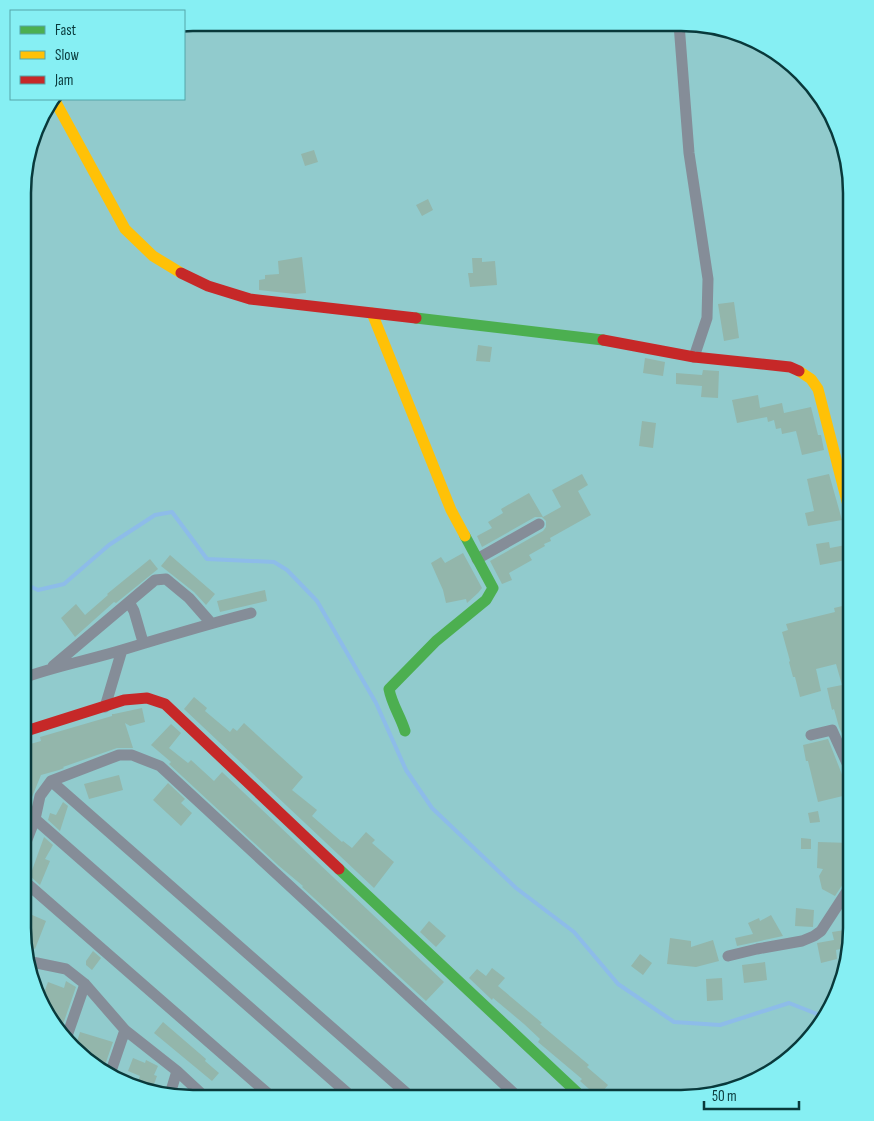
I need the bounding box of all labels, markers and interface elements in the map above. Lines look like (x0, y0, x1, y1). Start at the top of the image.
legend (10, 10, 185, 100)
text: Fast (55, 21, 77, 40)
text: Slow (55, 46, 79, 65)
text: Jam (54, 71, 73, 90)
scale bar (704, 1078, 799, 1110)
text: 50 m (712, 1087, 737, 1106)

